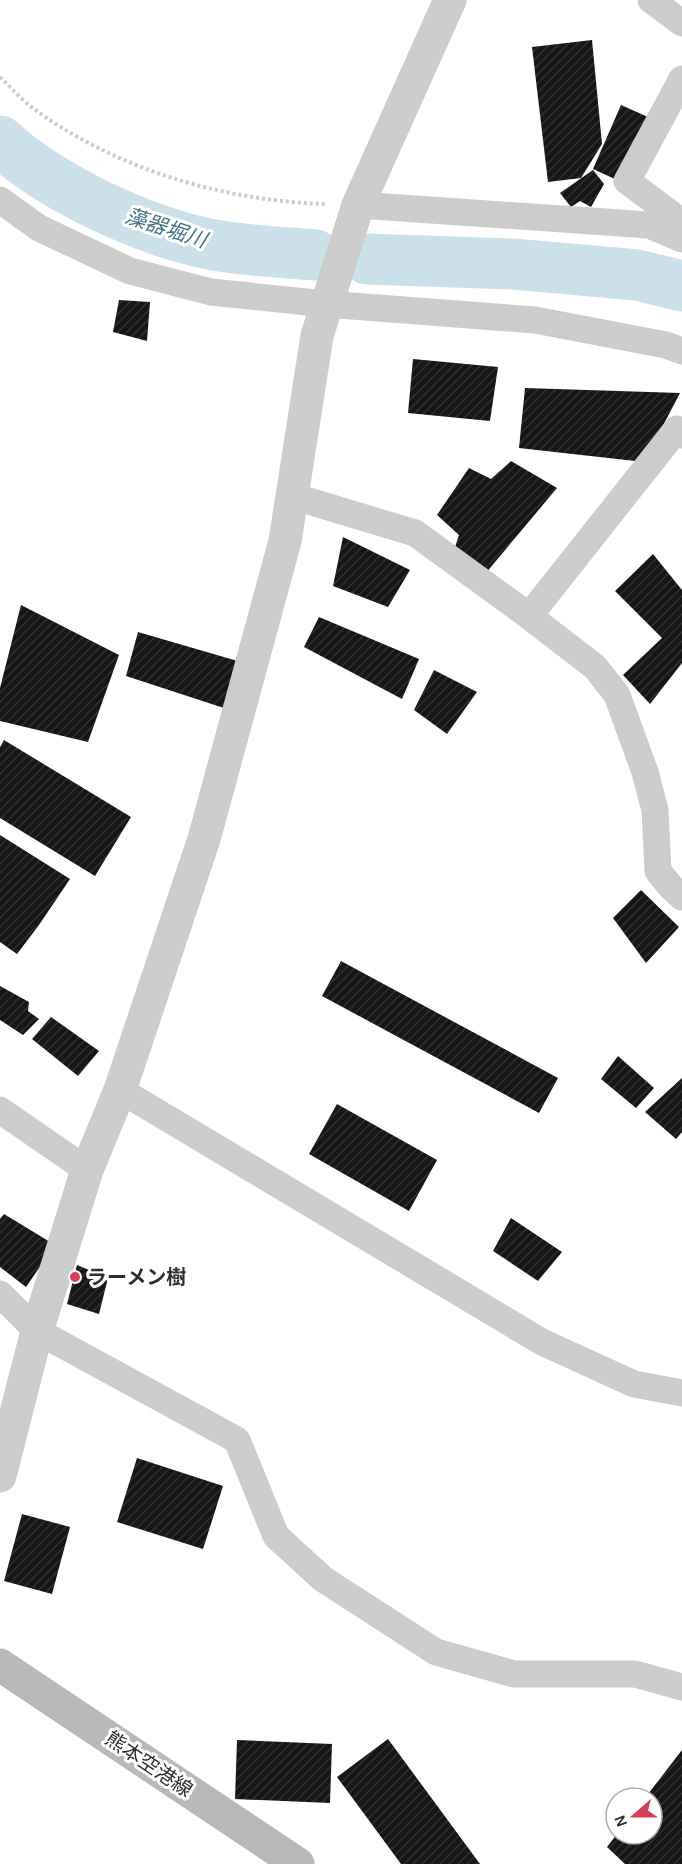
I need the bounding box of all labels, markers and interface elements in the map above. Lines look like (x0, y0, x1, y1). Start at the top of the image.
water label: 藻器堀川 (122, 204, 212, 253)
place label: ラーメン樹 (87, 1266, 186, 1289)
marker: ラーメン樹 (68, 1270, 82, 1284)
street label: 熊本空港線 (101, 1727, 197, 1802)
north arrow (604, 1786, 664, 1846)
text: N (610, 1812, 631, 1830)

